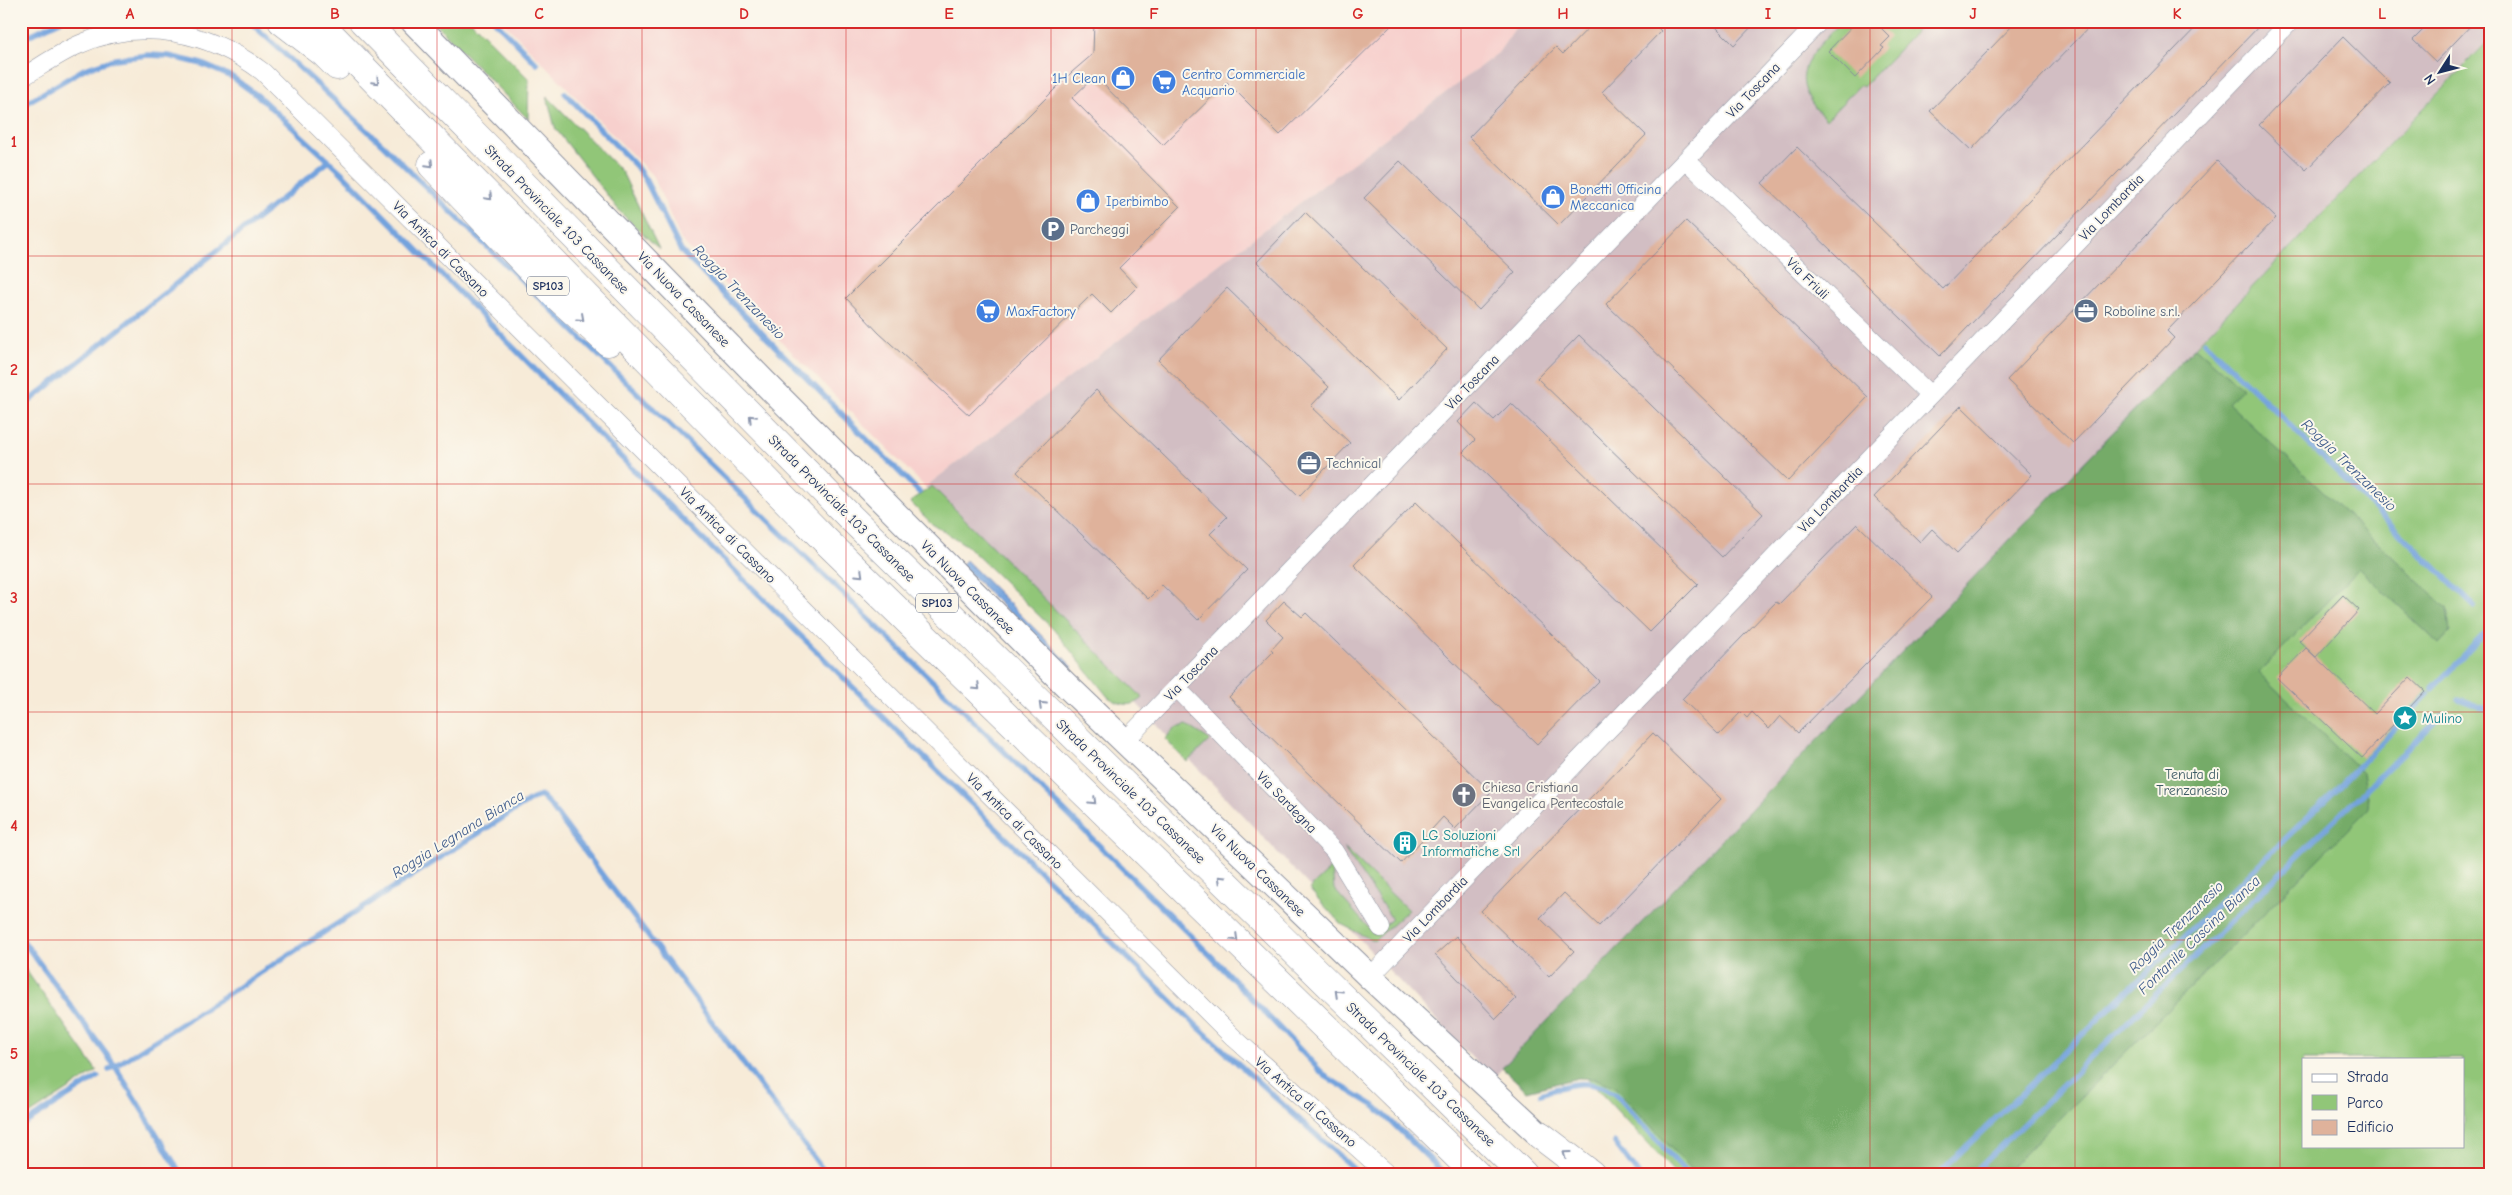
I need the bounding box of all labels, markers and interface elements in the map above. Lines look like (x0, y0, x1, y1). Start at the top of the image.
text: A (126, 5, 135, 23)
text: B (330, 5, 340, 23)
text: C (534, 5, 544, 23)
text: D (739, 5, 749, 23)
text: E (944, 5, 954, 23)
text: F (1149, 5, 1159, 23)
text: G (1352, 5, 1364, 23)
text: H (1557, 5, 1569, 23)
text: I (1765, 5, 1771, 23)
text: J (1969, 5, 1977, 23)
text: K (2172, 5, 2182, 23)
text: L (2378, 5, 2386, 23)
north arrow (2414, 48, 2464, 98)
street label: Via Toscana (1723, 59, 1784, 122)
shop icon: 1H Clean (1110, 65, 1136, 91)
place label: Centro Commerciale Acquario (1182, 66, 1305, 99)
supermarket icon: Centro Commerciale Acquario (1151, 69, 1177, 95)
place label: 1H Clean (1052, 70, 1106, 87)
text: N (2420, 71, 2439, 88)
one-way arrow (370, 75, 379, 84)
text: 1 (11, 133, 17, 151)
street label: Strada Provinciale 103 Cassanese (481, 141, 632, 297)
one-way arrow (424, 158, 433, 167)
street label: Via Lombardia (2075, 171, 2147, 244)
place label: Bonetti Officina Meccanica (1570, 181, 1662, 214)
shop icon: Bonetti Officina Meccanica (1540, 184, 1566, 210)
shop icon: Iperbimbo (1075, 188, 1101, 214)
one-way arrow (483, 191, 492, 200)
place label: Iperbimbo (1106, 193, 1169, 210)
street label: Via Antica di Cassano (389, 198, 492, 301)
parking icon: Parcheggi (1040, 216, 1066, 242)
place label: Parcheggi (1070, 221, 1129, 238)
water label: Roggia Trenzanesio (689, 241, 789, 343)
street label: Via Nuova Cassanese (634, 248, 733, 351)
street label: Via Friuli (1783, 254, 1833, 303)
road number: SP103 (527, 276, 569, 296)
supermarket icon: MaxFactory (975, 298, 1001, 324)
office icon: Roboline s.r.l. (2073, 298, 2099, 324)
place label: MaxFactory (1006, 303, 1076, 320)
place label: Roboline s.r.l. (2104, 303, 2180, 320)
one-way arrow (575, 312, 584, 321)
street label: Via Toscana (1442, 351, 1503, 414)
text: 2 (10, 361, 18, 379)
one-way arrow (749, 415, 758, 424)
water label: Roggia Trenzanesio (2298, 415, 2400, 515)
street label: Strada Provinciale 103 Cassanese (765, 431, 919, 585)
office icon: Technical (1296, 450, 1322, 476)
place label: Technical (1326, 455, 1381, 472)
street label: Via Lombardia (1794, 463, 1866, 536)
street label: Via Antica di Cassano (676, 484, 779, 587)
street label: Via Nuova Cassanese (917, 537, 1018, 638)
one-way arrow (855, 568, 864, 577)
text: 3 (10, 589, 18, 607)
road number: SP103 (916, 594, 958, 612)
street label: Via Toscana (1161, 642, 1222, 705)
one-way arrow (971, 681, 980, 690)
one-way arrow (1039, 702, 1048, 711)
place icon: Mulino (2392, 705, 2418, 731)
place label: Mulino (2422, 710, 2462, 727)
street label: Strada Provinciale 103 Cassanese (1053, 716, 1209, 867)
park label: Tenuta di Trenzanesio (2156, 766, 2228, 799)
street label: Via Sardegna (1253, 768, 1320, 837)
street label: Via Antica di Cassano (963, 770, 1066, 873)
place label: Chiesa Cristiana Evangelica Pentecostale (1482, 779, 1624, 812)
church icon: Chiesa Cristiana Evangelica Pentecostale (1451, 782, 1477, 808)
water label: Roggia Legnana Bianca (389, 786, 528, 882)
one-way arrow (1088, 795, 1097, 804)
text: 4 (10, 817, 18, 835)
street label: Via Nuova Cassanese (1206, 821, 1309, 920)
place label: LG Soluzioni Informatiche Srl (1422, 827, 1520, 860)
building icon: LG Soluzioni Informatiche Srl (1392, 830, 1418, 856)
water label: Fontanile Cascina Bianca (2134, 872, 2264, 998)
street label: Via Lombardia (1399, 873, 1471, 946)
one-way arrow (1218, 876, 1227, 885)
water label: Roggia Trenzanesio (2125, 877, 2227, 977)
one-way arrow (1229, 932, 1238, 941)
one-way arrow (1334, 990, 1343, 999)
street label: Strada Provinciale 103 Cassanese (1343, 999, 1499, 1150)
text: 5 (10, 1045, 18, 1063)
street label: Via Antica di Cassano (1251, 1054, 1360, 1151)
legend (2302, 1058, 2464, 1148)
text: Strada (2347, 1068, 2389, 1086)
text: Parco (2347, 1094, 2383, 1112)
text: Edificio (2347, 1118, 2394, 1136)
one-way arrow (1562, 1151, 1572, 1160)

